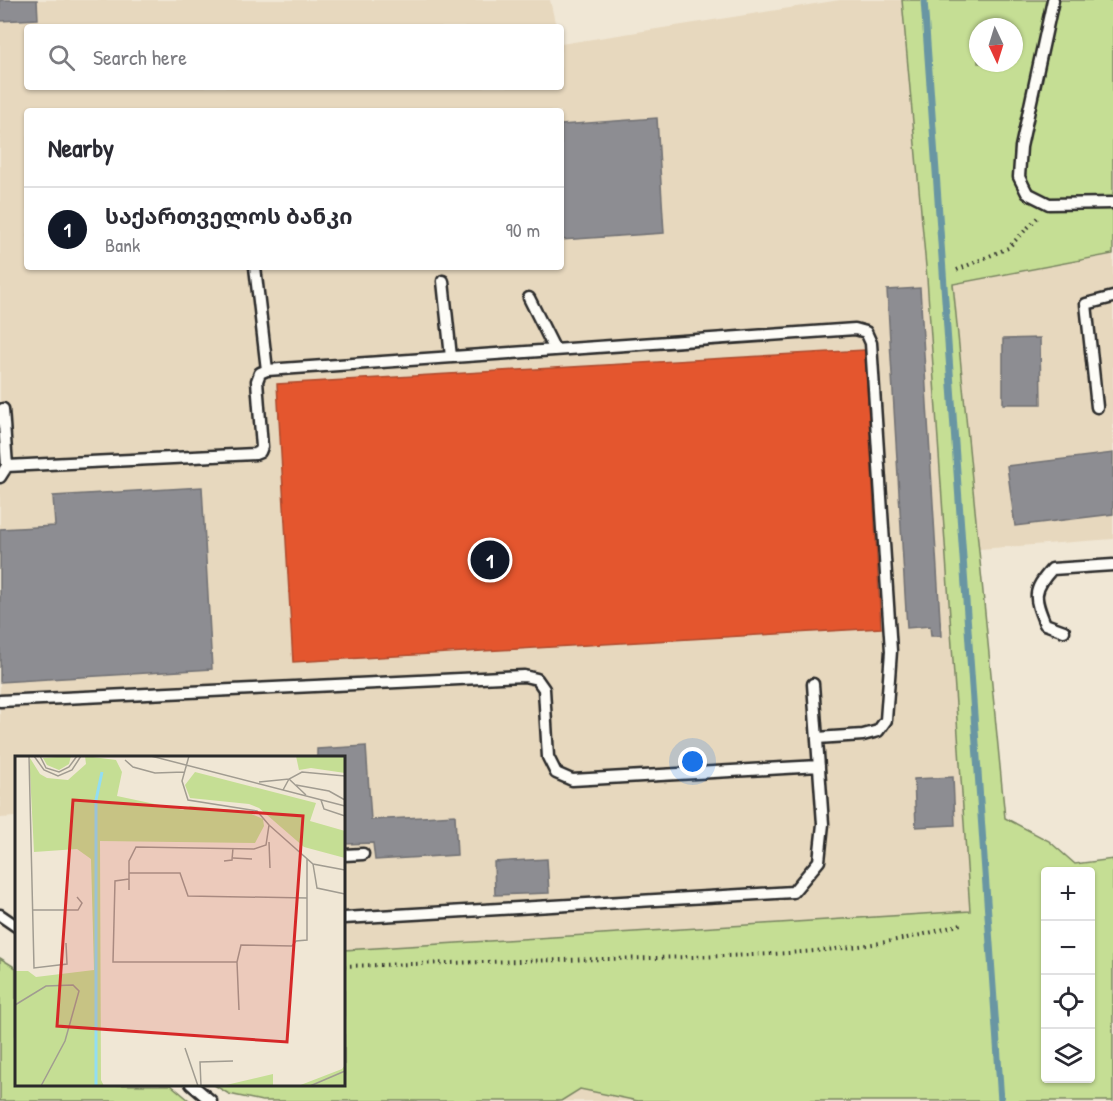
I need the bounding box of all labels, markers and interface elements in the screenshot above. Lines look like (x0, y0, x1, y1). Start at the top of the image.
north arrow (969, 18, 1023, 72)
search box (24, 24, 564, 90)
icon: search (45, 41, 78, 74)
text: Search here (93, 42, 187, 72)
text: Nearby (48, 130, 114, 165)
text: საქართველოს ბანკი (105, 201, 353, 231)
text: 1 (64, 216, 71, 243)
text: 90 m (506, 216, 540, 243)
text: Bank (105, 231, 140, 258)
pin: 1 (470, 538, 510, 582)
your location (678, 747, 707, 776)
inset map (15, 756, 345, 1086)
map controls (1041, 867, 1095, 1083)
button: + (1041, 867, 1095, 921)
button: − (1041, 921, 1095, 975)
button: locate (1041, 975, 1095, 1029)
button: layers (1041, 1029, 1095, 1083)

